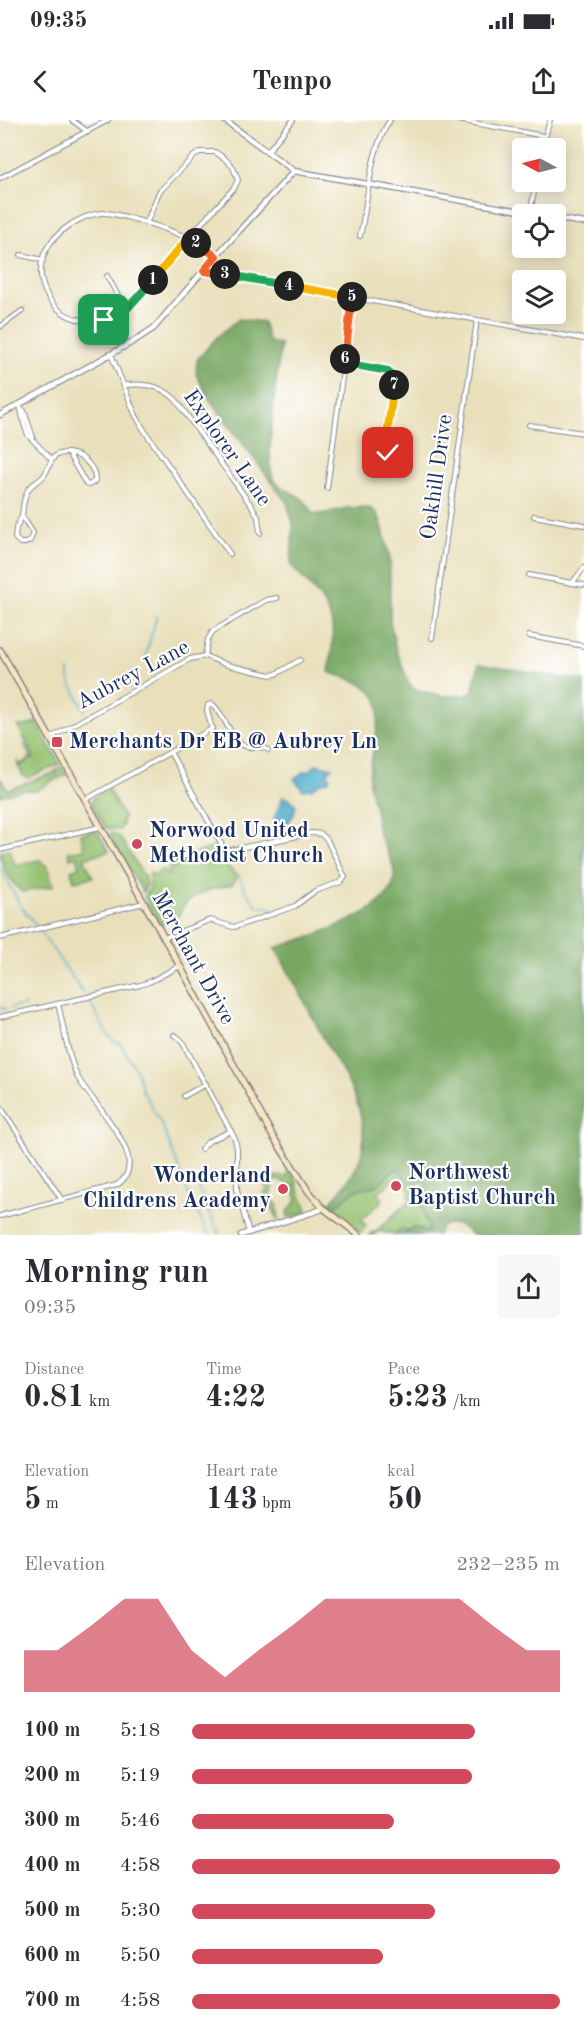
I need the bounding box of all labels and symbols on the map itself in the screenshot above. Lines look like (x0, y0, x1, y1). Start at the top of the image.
north arrow (512, 138, 566, 192)
pin: 2 (181, 228, 211, 258)
pin: 3 (210, 259, 240, 289)
pin: 1 (138, 265, 168, 295)
pin: 4 (274, 271, 304, 301)
pin: 5 (337, 282, 367, 312)
pin (78, 294, 129, 345)
pin: 6 (330, 344, 360, 374)
pin: 7 (379, 370, 409, 400)
street label: Explorer Lane (179, 386, 275, 510)
street label: Oakhill Drive (417, 413, 457, 541)
pin (362, 427, 413, 478)
street label: Aubrey Lane (73, 636, 193, 714)
place label: Merchants Dr EB @ Aubrey Ln (69, 731, 377, 753)
marker: Merchants Dr EB @ Aubrey Ln (50, 735, 64, 749)
place label: Norwood United Methodist Church (149, 820, 323, 867)
marker: Norwood United Methodist Church (130, 837, 144, 851)
street label: Merchant Drive (147, 888, 239, 1028)
place label: Northwest Baptist Church (408, 1162, 556, 1209)
place label: Wonderland Childrens Academy (83, 1165, 271, 1212)
marker: Northwest Baptist Church (389, 1179, 403, 1193)
marker: Wonderland Childrens Academy (276, 1182, 290, 1196)

